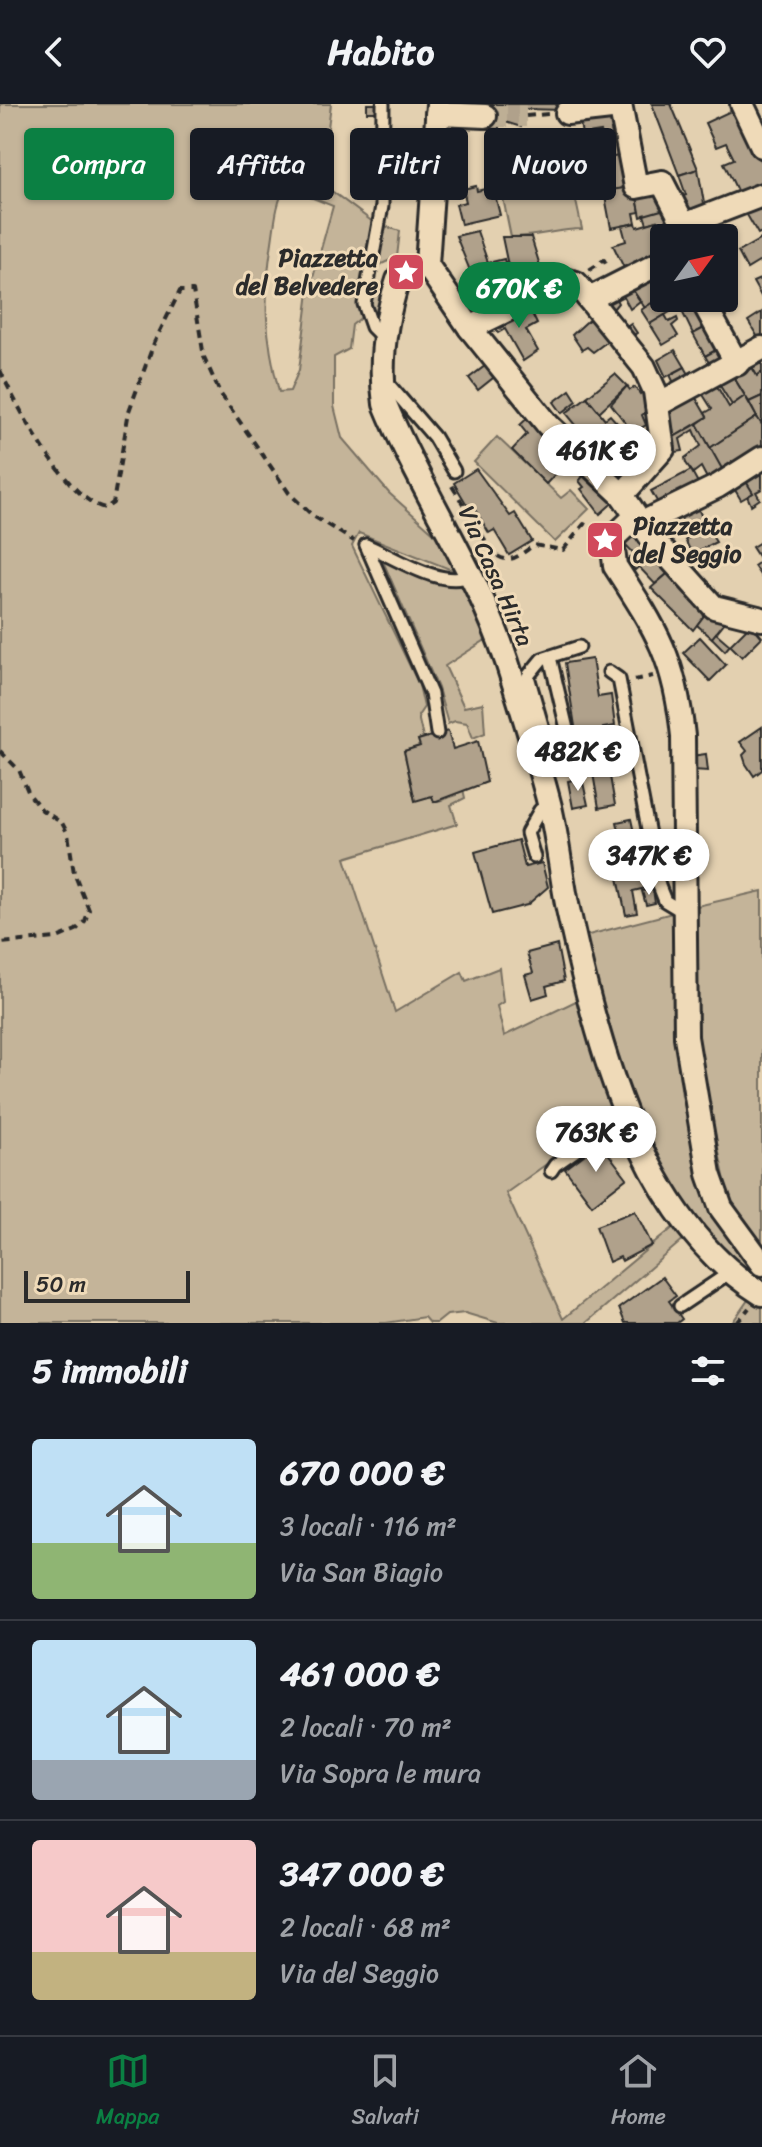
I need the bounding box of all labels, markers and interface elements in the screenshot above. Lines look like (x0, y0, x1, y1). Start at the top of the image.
text: Habito (328, 20, 434, 84)
icon: back (32, 30, 76, 74)
icon: heart (686, 30, 730, 74)
chip: Compra (24, 128, 174, 200)
chip: Affitta (190, 128, 334, 200)
chip: Filtri (350, 128, 468, 200)
chip: Nuovo (484, 128, 616, 200)
north arrow (650, 224, 738, 312)
map controls (650, 224, 738, 312)
place label: Piazzetta del Belvedere (236, 237, 379, 307)
place icon: Piazzetta del Belvedere (385, 251, 427, 293)
pin: 670K € (454, 262, 584, 330)
text: 670K € (476, 265, 562, 311)
pin: 461K € (532, 424, 662, 492)
text: 461K € (556, 427, 638, 473)
street label: Via Casa Hirta (446, 499, 546, 653)
place label: Piazzetta del Seggio (633, 505, 742, 575)
place icon: Piazzetta del Seggio (584, 519, 626, 561)
pin: 482K € (513, 725, 643, 793)
text: 482K € (535, 728, 621, 774)
pin: 347K € (584, 829, 714, 897)
text: 347K € (606, 832, 692, 878)
pin: 763K € (531, 1106, 661, 1174)
text: 763K € (554, 1109, 638, 1155)
text: 50 m (36, 1265, 86, 1304)
scale bar (24, 1267, 190, 1303)
text: 5 immobili (32, 1341, 187, 1401)
icon: filters (686, 1349, 730, 1393)
text: 670 000 € (280, 1443, 445, 1503)
icon: home (96, 1471, 192, 1567)
text: 3 locali · 116 m² (280, 1503, 457, 1549)
text: Via San Biagio (280, 1549, 443, 1595)
text: 461 000 € (280, 1644, 440, 1704)
icon: home (96, 1672, 192, 1768)
text: 2 locali · 70 m² (280, 1704, 452, 1750)
text: Via Sopra le mura (280, 1750, 481, 1796)
text: 347 000 € (280, 1844, 444, 1904)
icon: home (96, 1872, 192, 1968)
text: 2 locali · 68 m² (280, 1904, 451, 1950)
text: Via del Seggio (280, 1950, 439, 1996)
tab: Mappa (96, 2049, 159, 2136)
tab: Salvati (351, 2049, 419, 2136)
tab: Home (611, 2049, 666, 2136)

